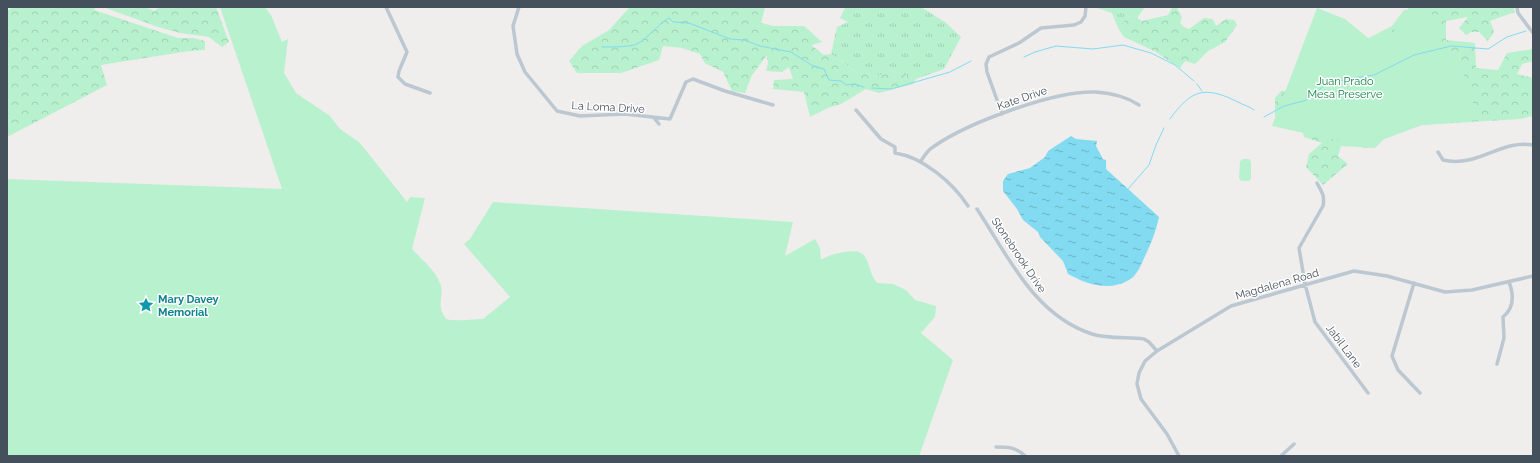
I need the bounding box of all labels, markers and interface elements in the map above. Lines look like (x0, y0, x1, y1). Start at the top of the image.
park label: Juan Prado Mesa Preserve (1308, 75, 1383, 101)
street label: Kate Drive (995, 84, 1049, 113)
street label: La Loma Drive (571, 99, 645, 116)
street label: Stonebrook Drive (989, 215, 1049, 296)
street label: Magdalena Road (1234, 266, 1321, 303)
place label: Mary Davey Memorial (158, 293, 219, 319)
place icon: Mary Davey Memorial (137, 296, 155, 314)
street label: Jabil Lane (1323, 322, 1364, 371)

